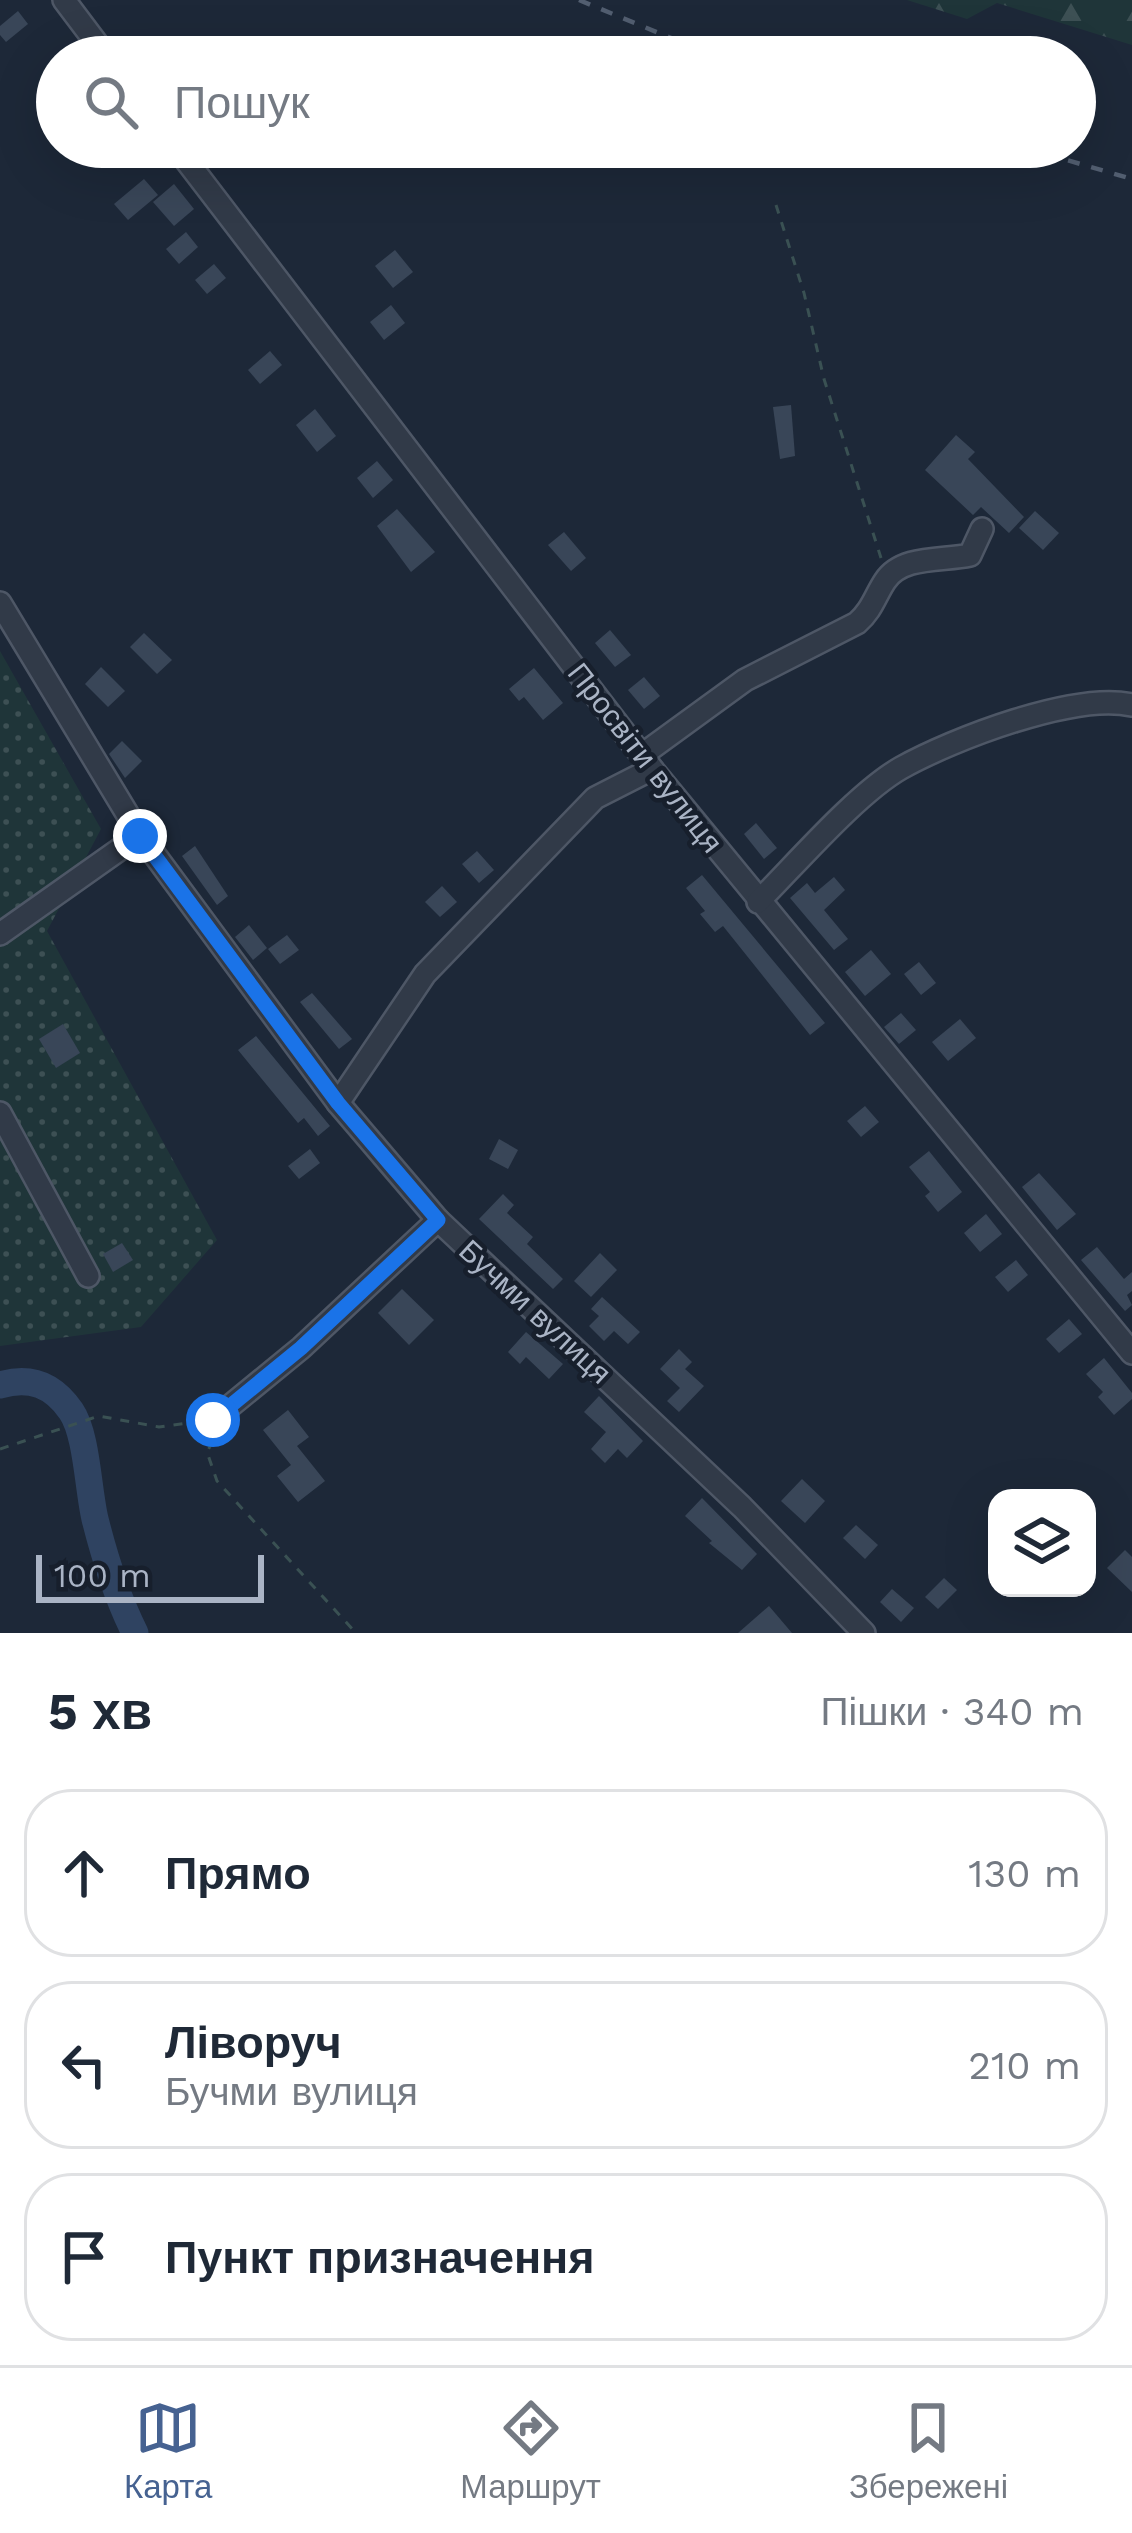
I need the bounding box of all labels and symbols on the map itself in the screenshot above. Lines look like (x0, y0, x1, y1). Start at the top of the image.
street label: Просвіти вулиця (561, 656, 730, 859)
route end (113, 809, 167, 863)
street label: Бучми вулиця (452, 1232, 618, 1391)
route start (186, 1393, 240, 1447)
scale bar (36, 1549, 264, 1602)

